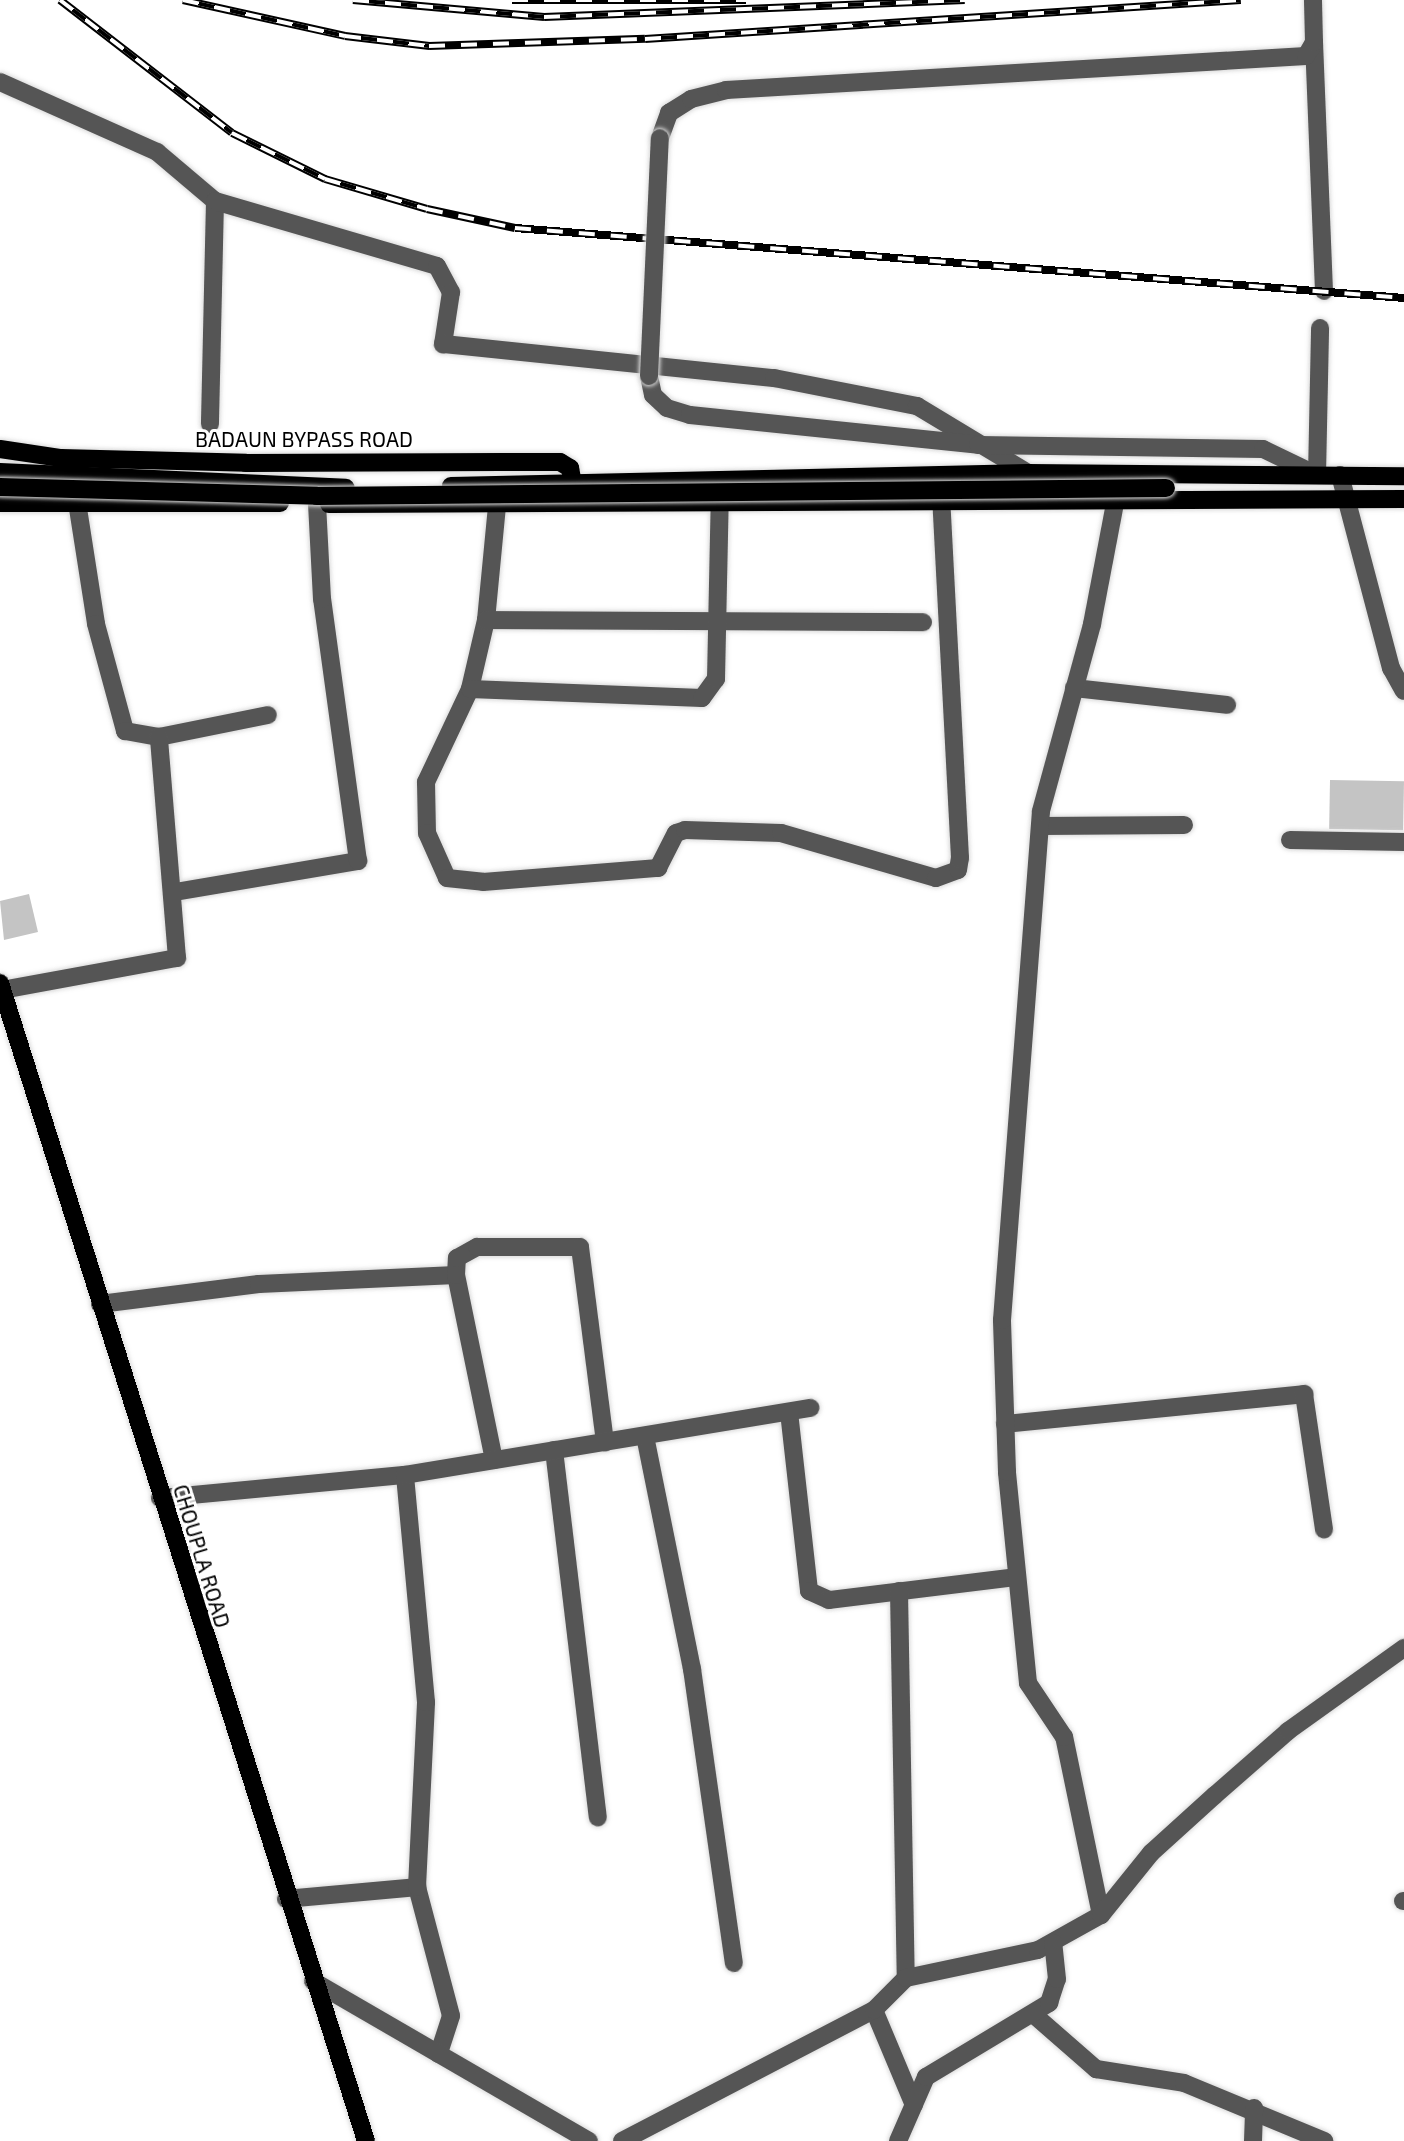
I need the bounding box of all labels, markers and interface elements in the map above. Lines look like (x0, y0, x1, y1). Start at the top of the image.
street label: BADAUN BYPASS ROAD (195, 426, 413, 452)
street label: CHOUPLA ROAD (168, 1481, 236, 1631)

